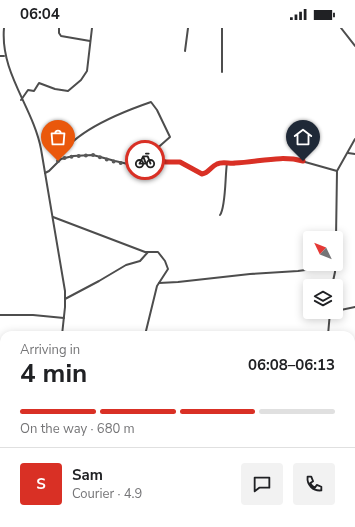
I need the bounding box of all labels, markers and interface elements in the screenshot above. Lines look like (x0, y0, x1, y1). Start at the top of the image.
text: 06:04 (20, 4, 60, 24)
pin (41, 120, 75, 161)
pin (286, 120, 320, 161)
icon: bag (47, 126, 69, 148)
icon: home (292, 126, 314, 148)
courier (125, 140, 165, 180)
icon: bike (134, 149, 156, 171)
north arrow (303, 231, 343, 271)
map controls (303, 231, 343, 319)
button: layers (303, 279, 343, 319)
text: Arriving in (20, 341, 80, 359)
text: 06:08–06:13 (248, 355, 335, 375)
text: 4 min (20, 356, 87, 391)
text: On the way · 680 m (20, 420, 135, 438)
button: chat (241, 463, 283, 505)
button: phone (293, 463, 335, 505)
text: Sam (72, 465, 103, 485)
text: S (36, 474, 46, 494)
text: Courier · 4.9 (72, 485, 142, 503)

